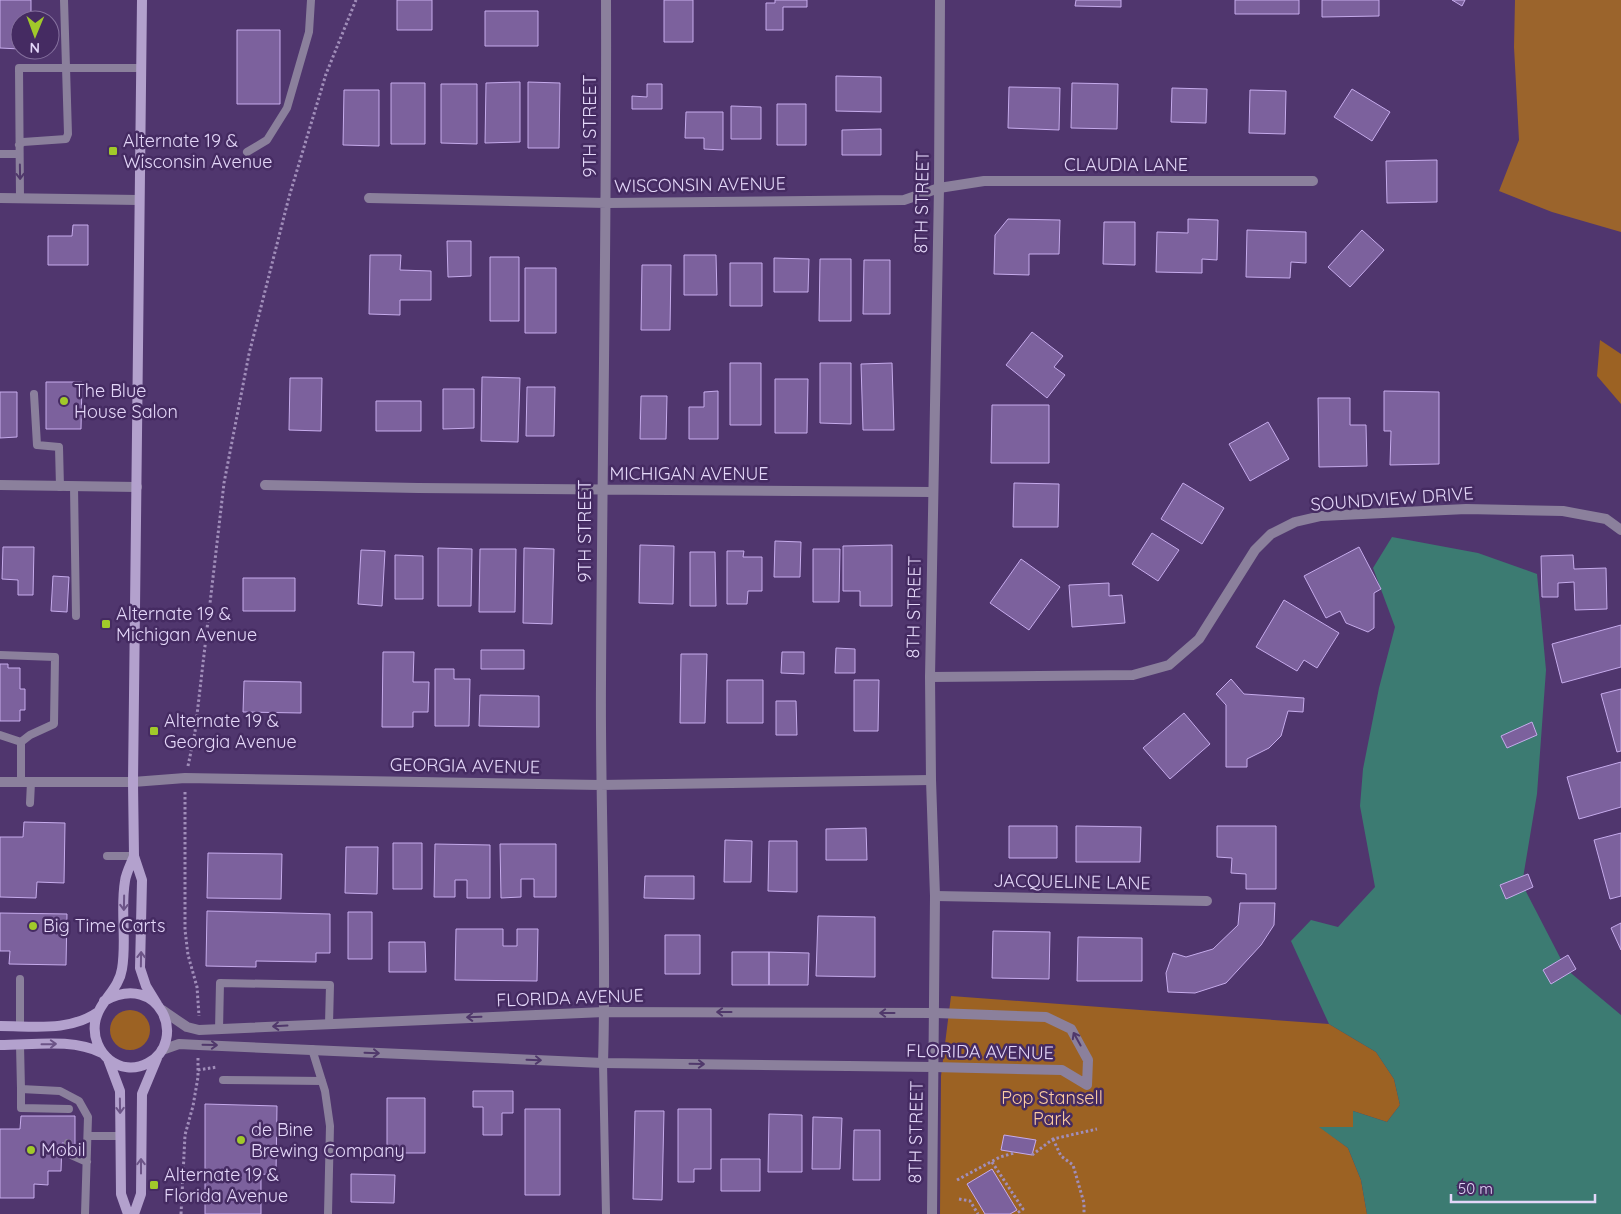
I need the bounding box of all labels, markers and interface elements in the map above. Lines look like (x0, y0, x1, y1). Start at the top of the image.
north arrow (10, 10, 60, 60)
text: N (29, 39, 40, 57)
street label: 9TH STREET (578, 74, 601, 178)
place label: Alternate 19 & Wisconsin Avenue (123, 129, 272, 173)
marker: Alternate 19 & Wisconsin Avenue (107, 145, 119, 157)
street label: 8TH STREET (909, 150, 934, 254)
street label: CLAUDIA LANE (1064, 153, 1188, 176)
one-way arrow (15, 164, 24, 180)
street label: WISCONSIN AVENUE (614, 172, 786, 197)
place label: The Blue House Salon (74, 379, 178, 423)
marker: The Blue House Salon (58, 395, 70, 407)
street label: MICHIGAN AVENUE (609, 462, 769, 485)
street label: 9TH STREET (573, 479, 596, 583)
street label: SOUNDVIEW DRIVE (1310, 481, 1474, 516)
street label: 8TH STREET (901, 555, 926, 659)
place label: Alternate 19 & Michigan Avenue (116, 602, 257, 646)
marker: Alternate 19 & Michigan Avenue (100, 618, 112, 630)
place label: Alternate 19 & Georgia Avenue (164, 709, 297, 753)
marker: Alternate 19 & Georgia Avenue (148, 725, 160, 737)
street label: GEORGIA AVENUE (390, 753, 540, 778)
street label: JACQUELINE LANE (993, 869, 1151, 894)
one-way arrow (119, 894, 129, 911)
place label: Big Time Carts (43, 914, 165, 937)
marker: Big Time Carts (27, 920, 39, 932)
one-way arrow (136, 951, 145, 967)
street label: FLORIDA AVENUE (496, 983, 644, 1012)
one-way arrow (717, 1007, 733, 1017)
one-way arrow (879, 1008, 896, 1018)
one-way arrow (467, 1013, 483, 1022)
one-way arrow (273, 1022, 289, 1031)
one-way arrow (1072, 1032, 1081, 1047)
street label: FLORIDA AVENUE (906, 1039, 1054, 1064)
one-way arrow (40, 1040, 56, 1049)
one-way arrow (201, 1040, 217, 1050)
one-way arrow (364, 1048, 380, 1057)
one-way arrow (526, 1055, 542, 1064)
one-way arrow (688, 1059, 704, 1069)
street label: 8TH STREET (903, 1080, 928, 1184)
park label: Pop Stansell Park (1001, 1086, 1103, 1130)
one-way arrow (116, 1098, 125, 1114)
place label: de Bine Brewing Company (251, 1118, 405, 1162)
marker: de Bine Brewing Company (235, 1134, 247, 1146)
place label: Mobil (41, 1138, 86, 1161)
marker: Mobil (25, 1144, 37, 1156)
one-way arrow (136, 1159, 146, 1175)
place label: Alternate 19 & Florida Avenue (164, 1163, 288, 1207)
scale bar (1451, 1172, 1595, 1204)
marker: Alternate 19 & Florida Avenue (148, 1179, 160, 1191)
text: 50 m (1458, 1179, 1493, 1198)

